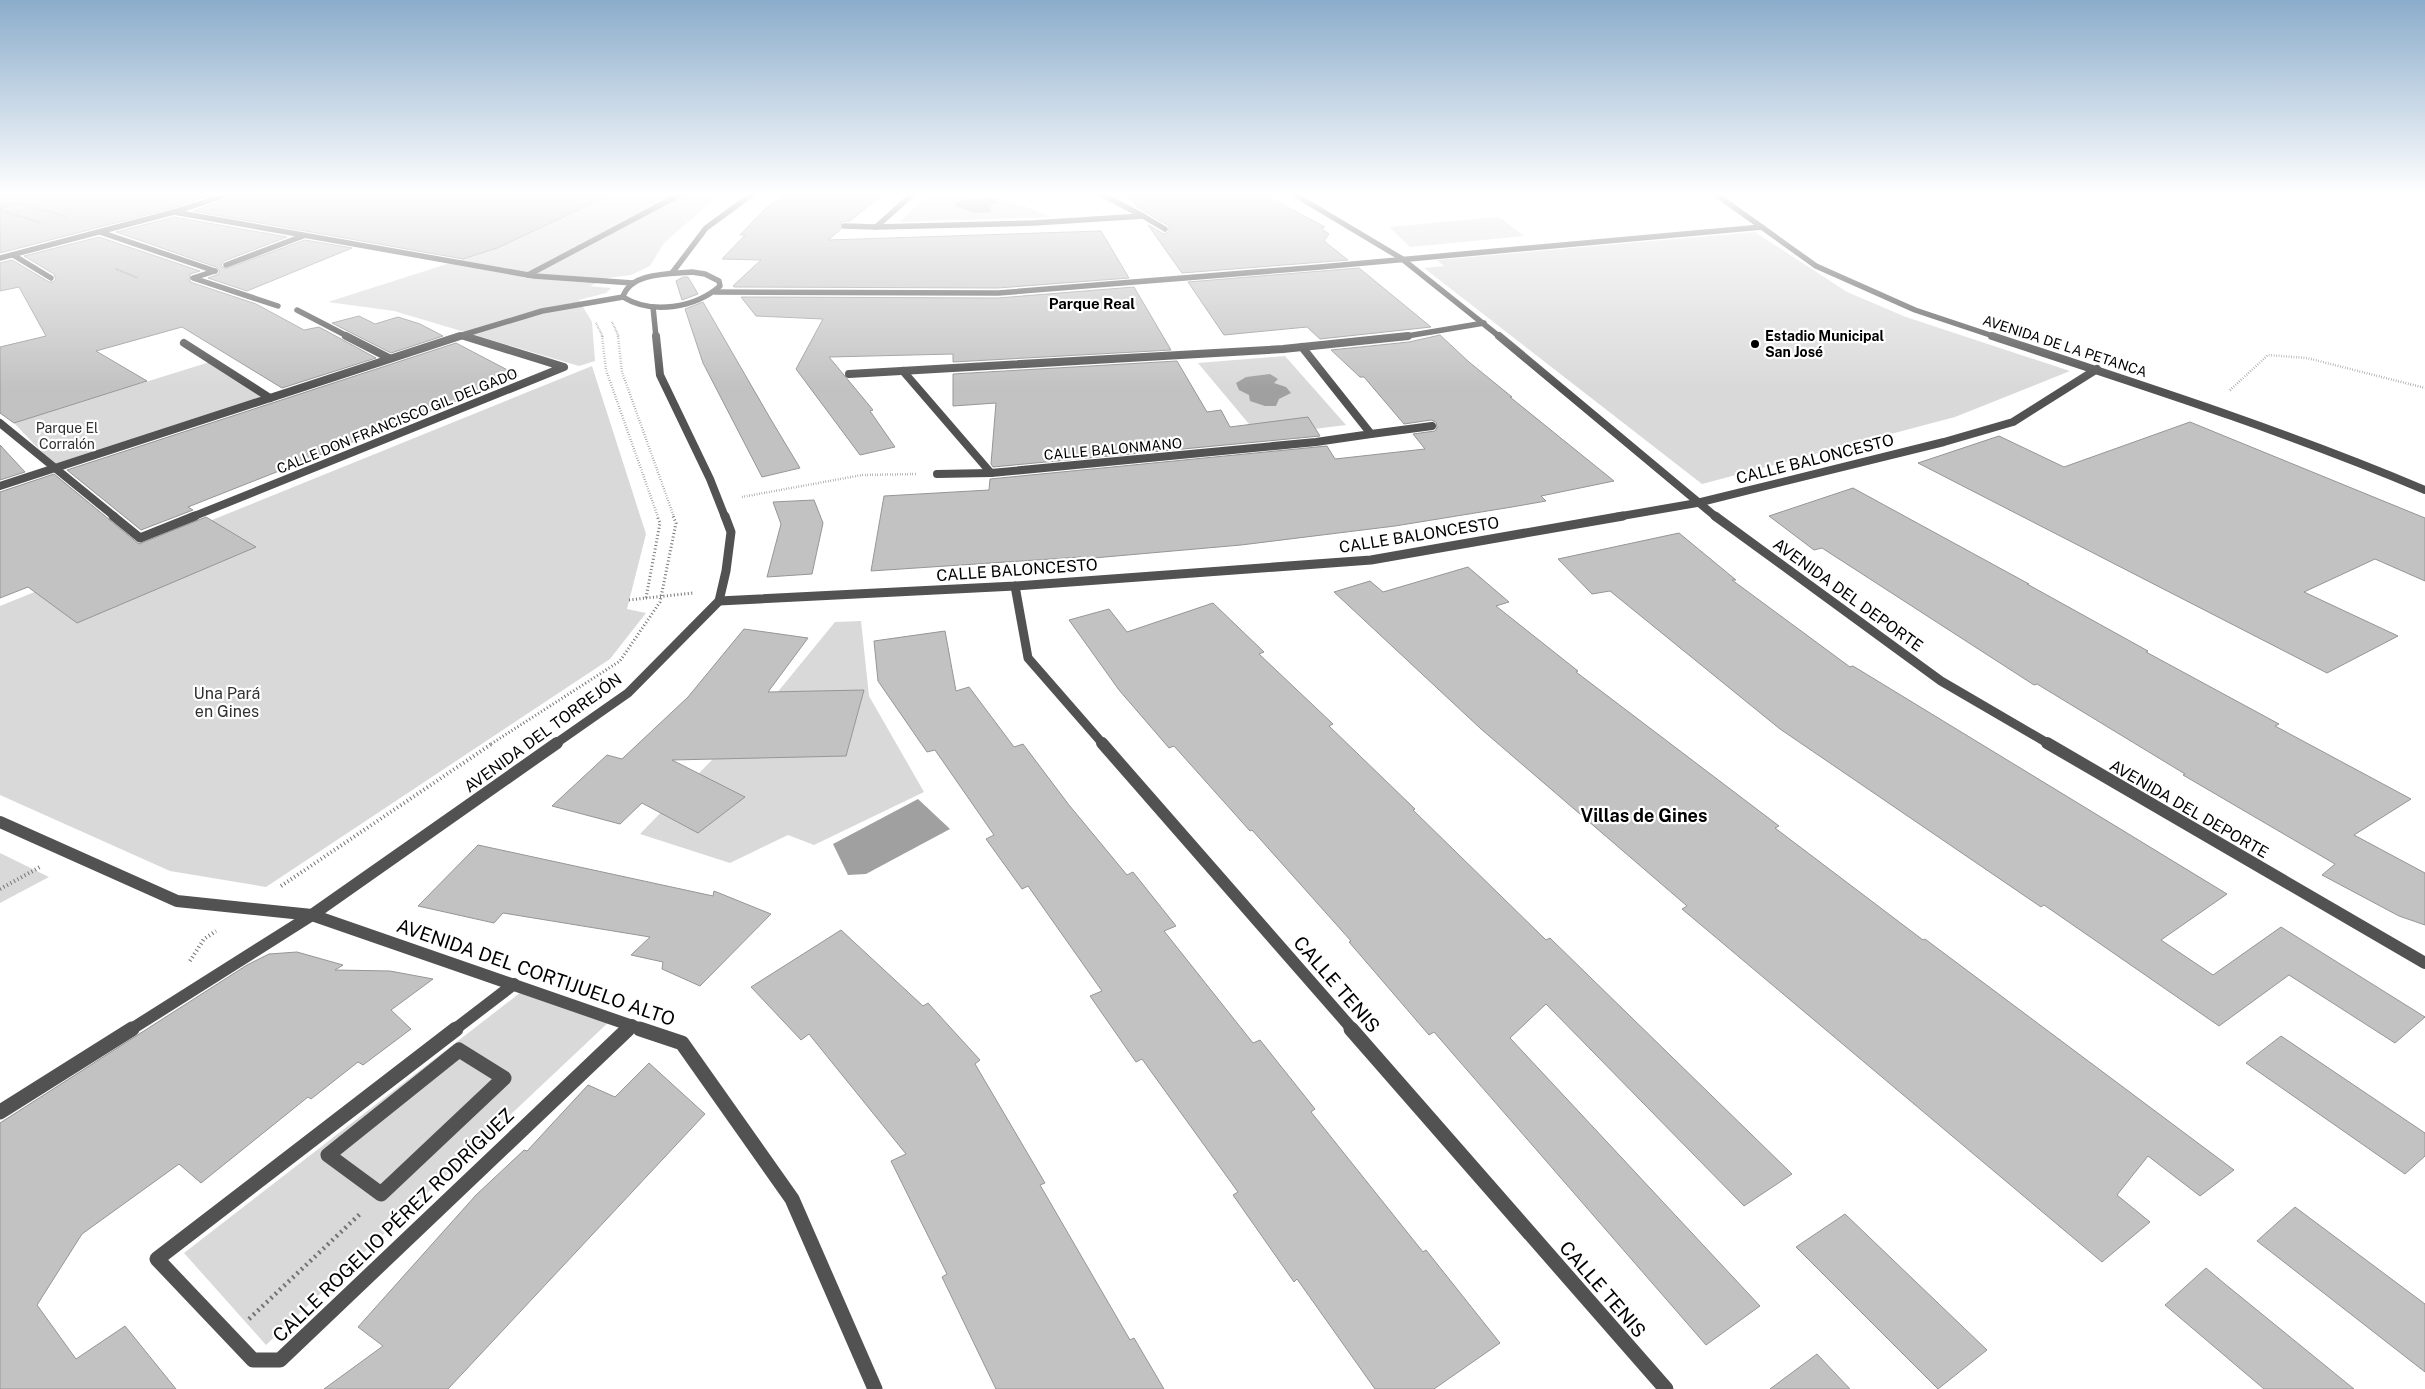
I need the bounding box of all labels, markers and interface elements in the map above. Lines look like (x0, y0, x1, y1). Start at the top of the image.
district label: Parque Real (1049, 295, 1135, 312)
street label: AVENIDA DE LA PETANCA (1981, 312, 2149, 380)
place label: Estadio Municipal San José (1765, 328, 1884, 360)
marker: Estadio Municipal San José (1749, 338, 1761, 350)
street label: CALLE DON FRANCISCO GIL DELGADO (274, 365, 520, 477)
park label: Parque El Corralón (36, 420, 98, 452)
street label: CALLE BALONCESTO (1734, 430, 1896, 488)
street label: CALLE BALONMANO (1043, 435, 1183, 463)
street label: CALLE BALONCESTO (1338, 513, 1500, 557)
street label: AVENIDA DEL DEPORTE (1769, 534, 1927, 656)
street label: CALLE BALONCESTO (936, 555, 1098, 585)
street label: AVENIDA DEL TORREJÓN (460, 669, 625, 797)
park label: Una Pará en Gines (194, 684, 260, 721)
street label: AVENIDA DEL DEPORTE (2106, 756, 2272, 862)
district label: Villas de Gines (1581, 805, 1707, 826)
street label: AVENIDA DEL CORTIJUELO ALTO (394, 914, 678, 1030)
street label: CALLE TENIS (1289, 931, 1385, 1037)
street label: CALLE ROGELIO PÉREZ RODRÍGUEZ (268, 1104, 518, 1346)
street label: CALLE TENIS (1555, 1236, 1651, 1342)

